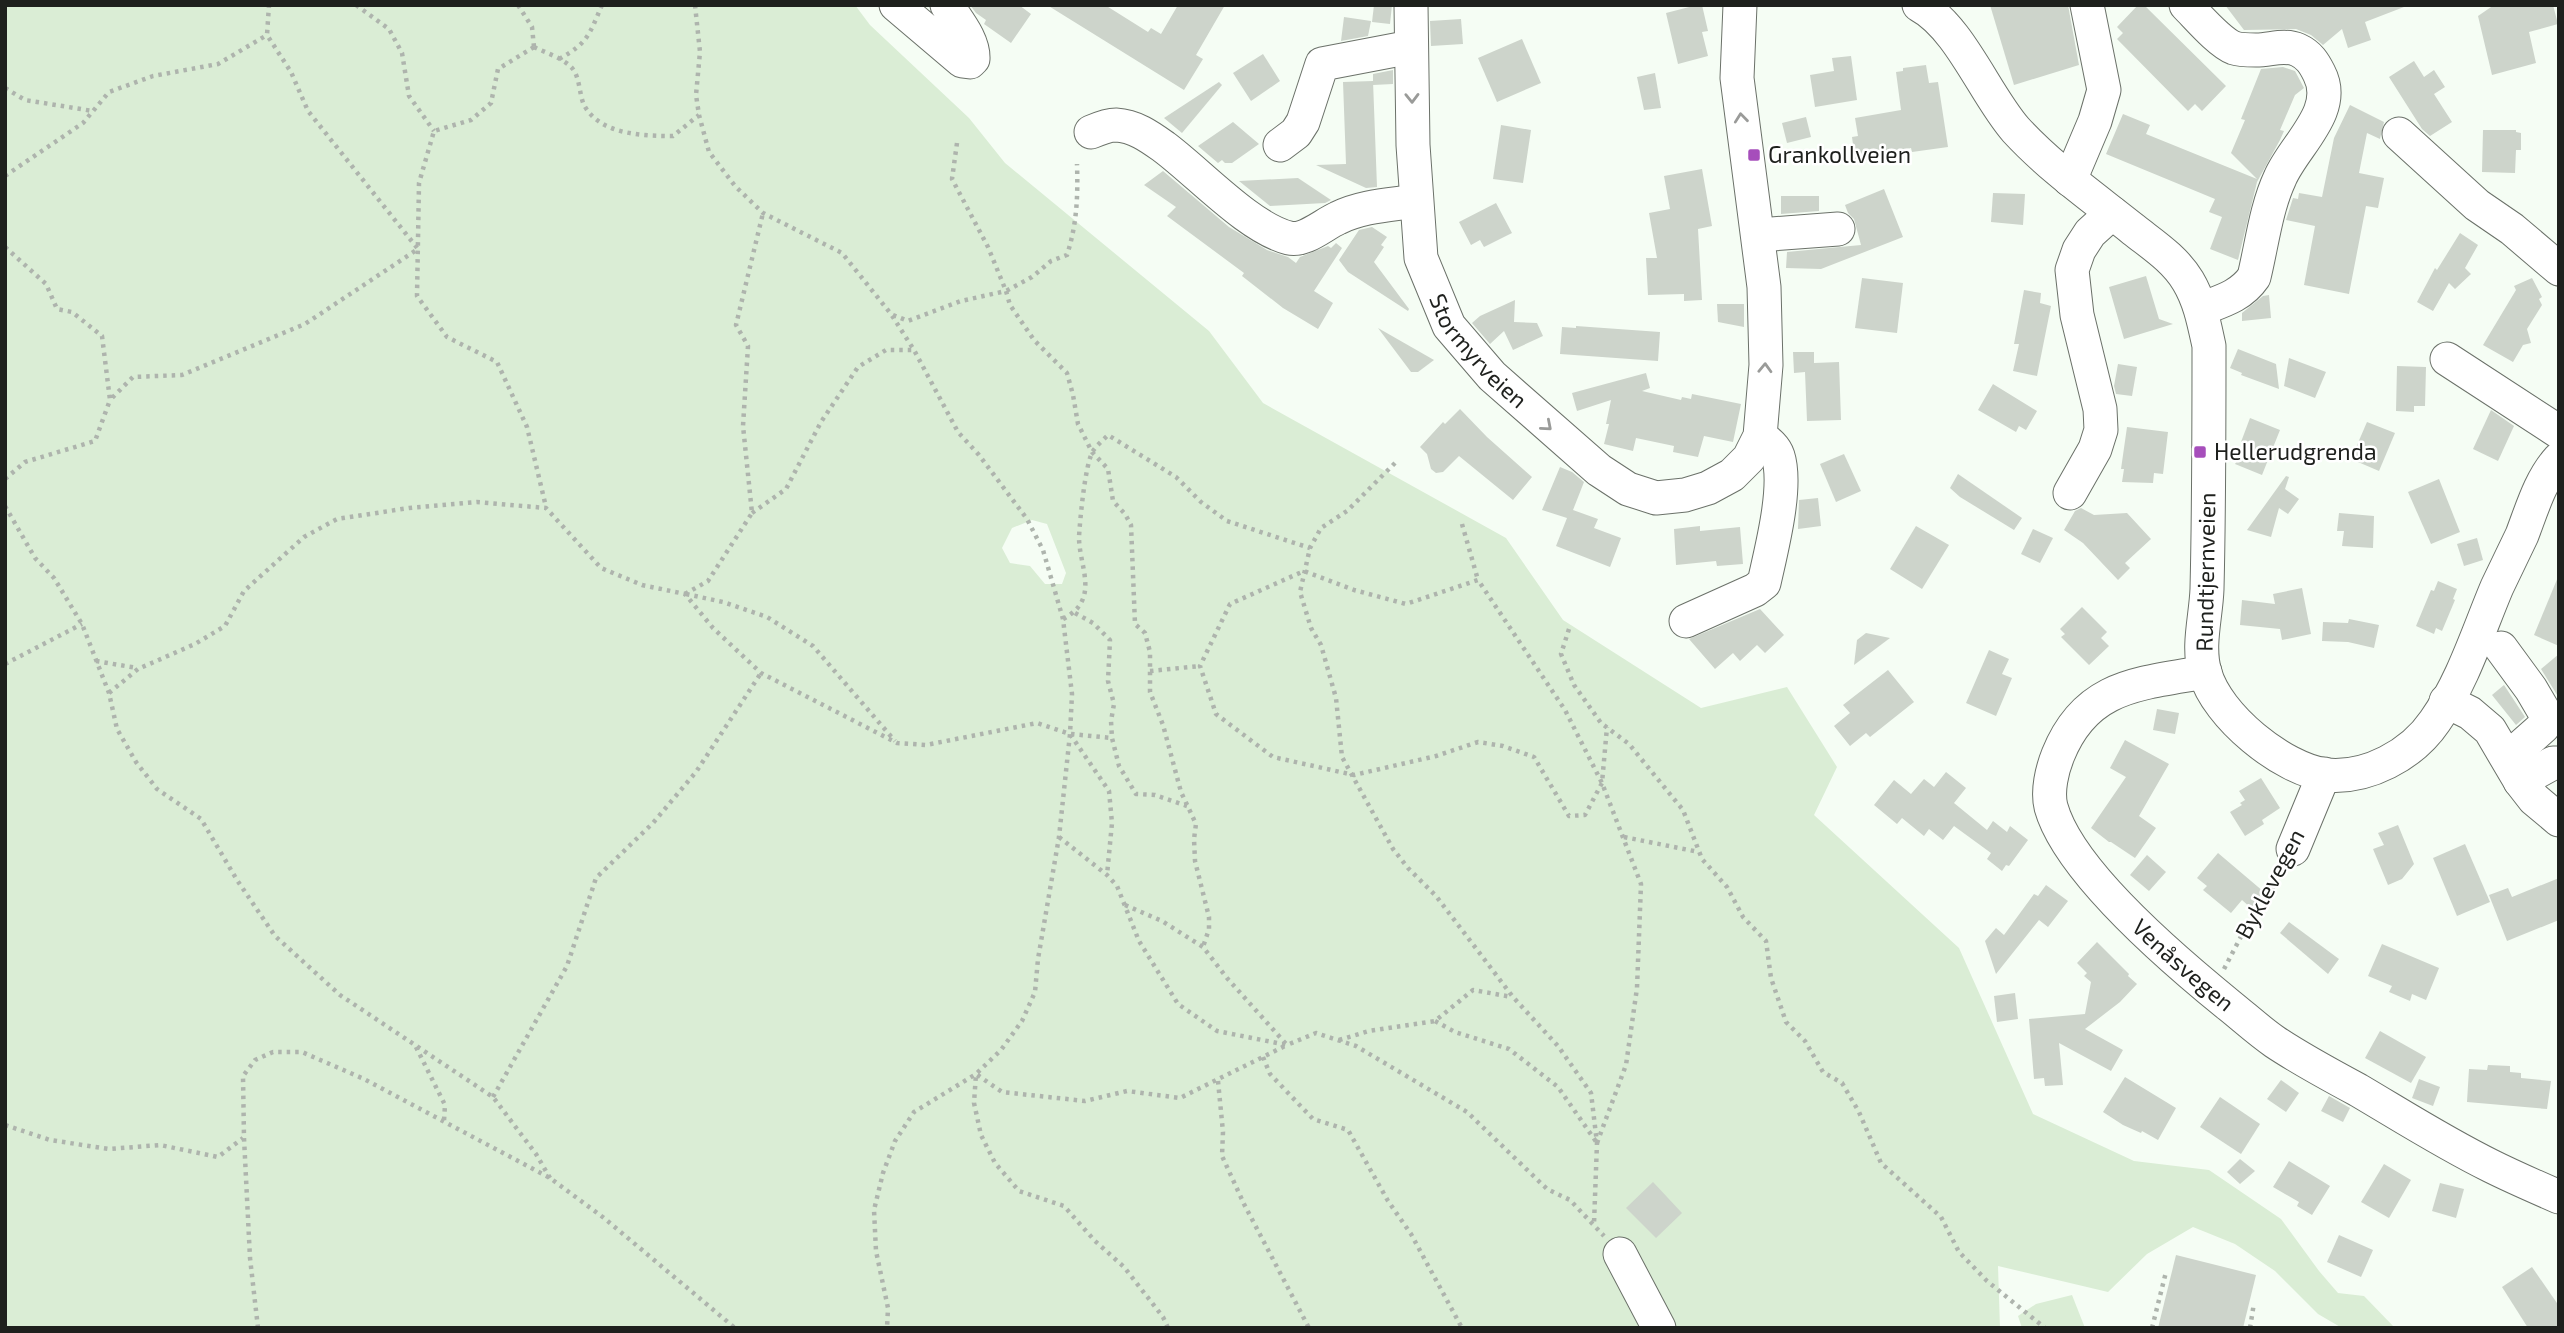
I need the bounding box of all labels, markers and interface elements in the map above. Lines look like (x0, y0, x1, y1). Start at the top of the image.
one-way arrow (1405, 93, 1420, 104)
one-way arrow (1734, 112, 1749, 123)
place label: Grankollveien (1768, 140, 1911, 168)
marker: Grankollveien (1746, 147, 1762, 163)
street label: Stormyrveien (1424, 289, 1533, 413)
one-way arrow (1757, 362, 1773, 373)
one-way arrow (1539, 418, 1552, 430)
place label: Hellerudgrenda (2214, 437, 2377, 465)
marker: Hellerudgrenda (2192, 444, 2208, 460)
street label: Rundtjernveien (2190, 492, 2220, 652)
street label: Byklevegen (2229, 824, 2310, 943)
street label: Venåsvegen (2127, 913, 2240, 1017)

